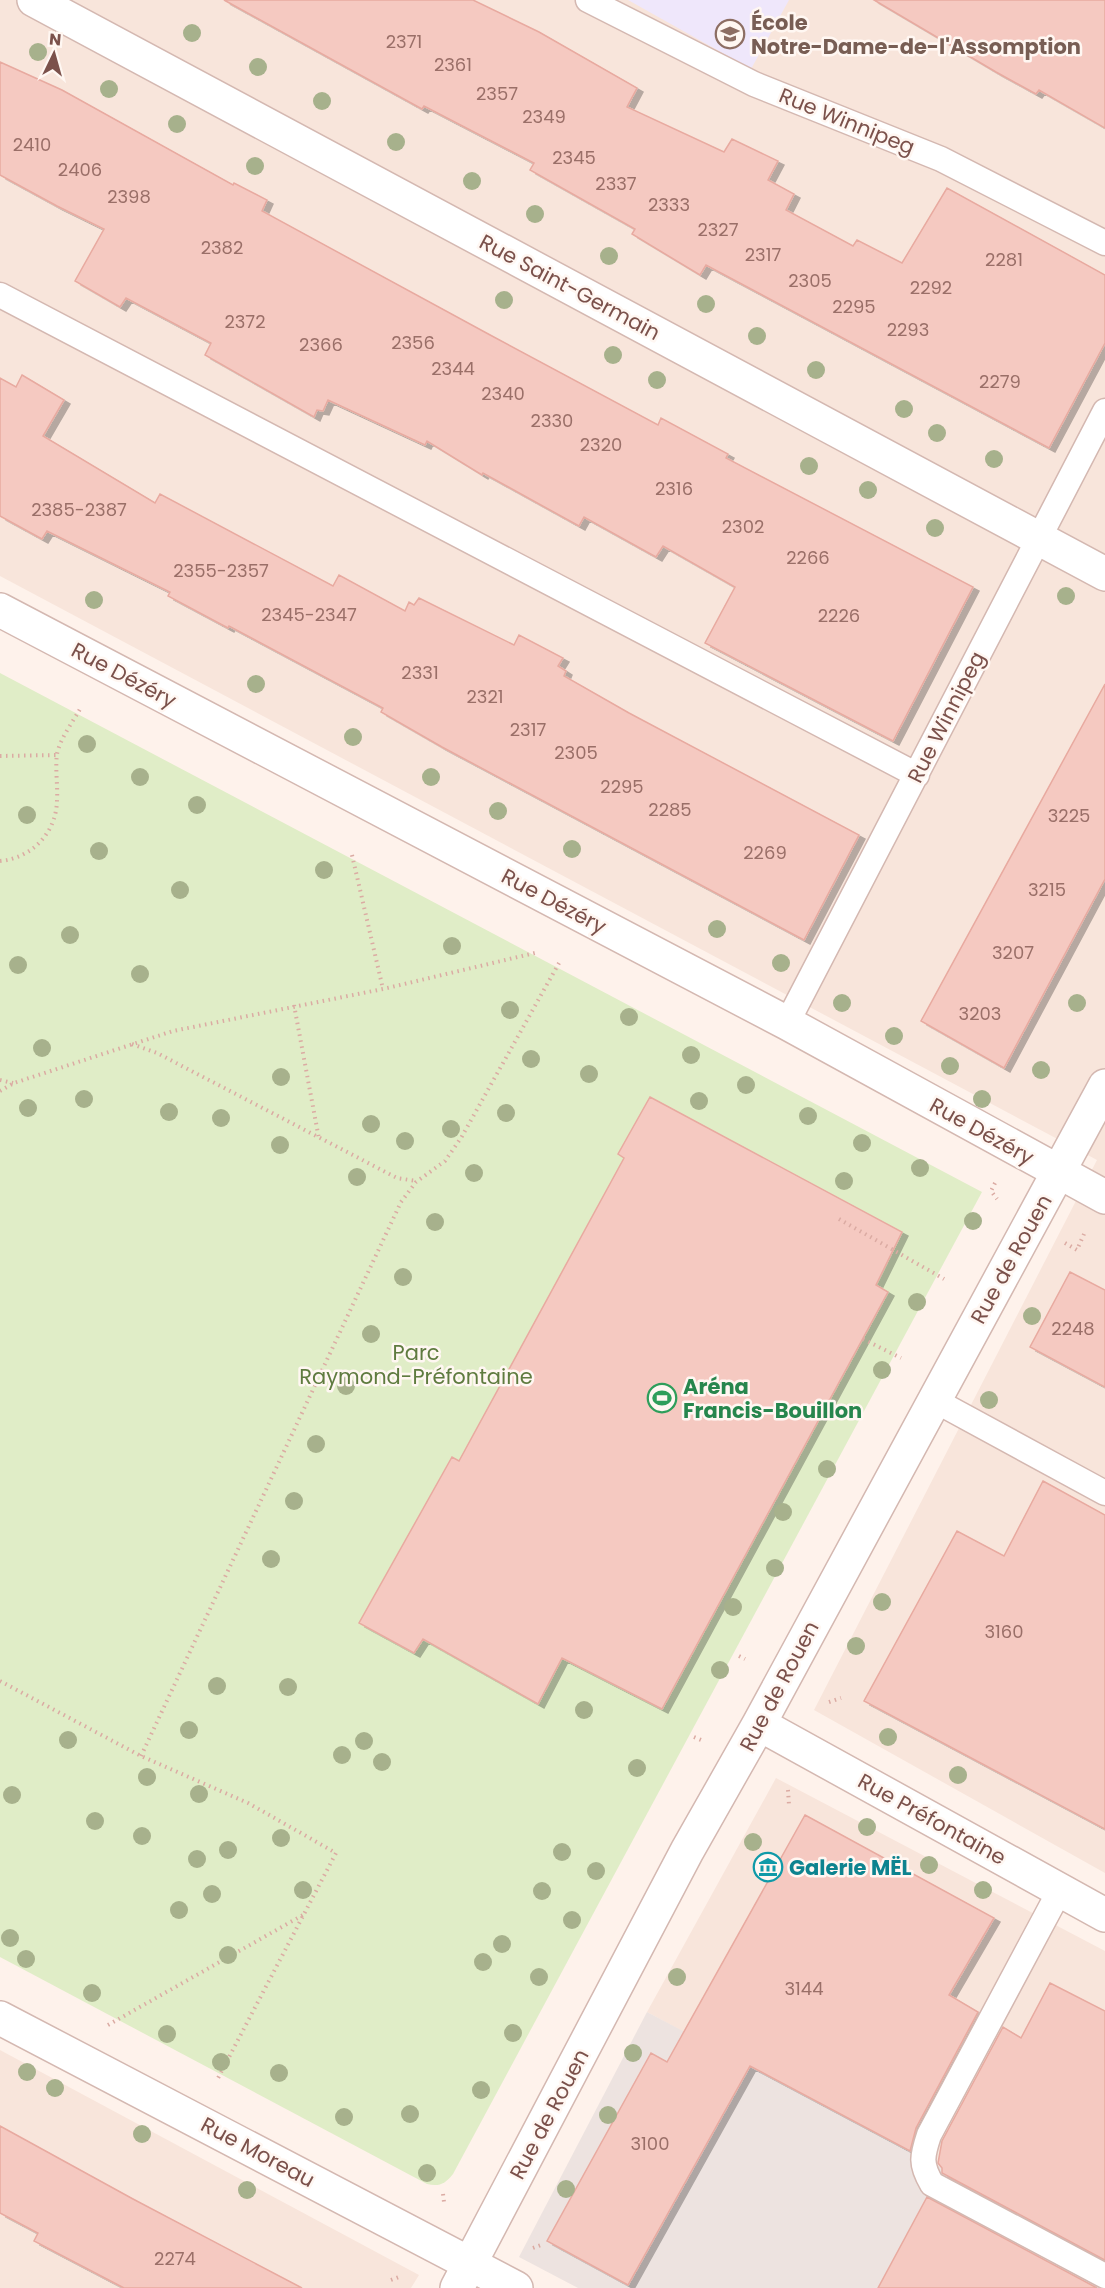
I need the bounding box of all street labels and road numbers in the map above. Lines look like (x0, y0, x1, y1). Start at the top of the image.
street label: Rue Winnipeg (775, 81, 919, 161)
street label: Rue Saint-Germain (475, 227, 665, 347)
street label: Rue Dézéry (66, 635, 182, 715)
street label: Rue Winnipeg (900, 646, 992, 788)
street label: Rue Dézéry (496, 861, 612, 941)
street label: Rue Dézéry (925, 1090, 1039, 1172)
street label: Rue de Rouen (963, 1189, 1059, 1329)
street label: Rue de Rouen (732, 1616, 826, 1756)
street label: Rue Préfontaine (853, 1766, 1011, 1872)
street label: Rue de Rouen (502, 2044, 596, 2184)
street label: Rue Moreau (196, 2110, 320, 2194)

